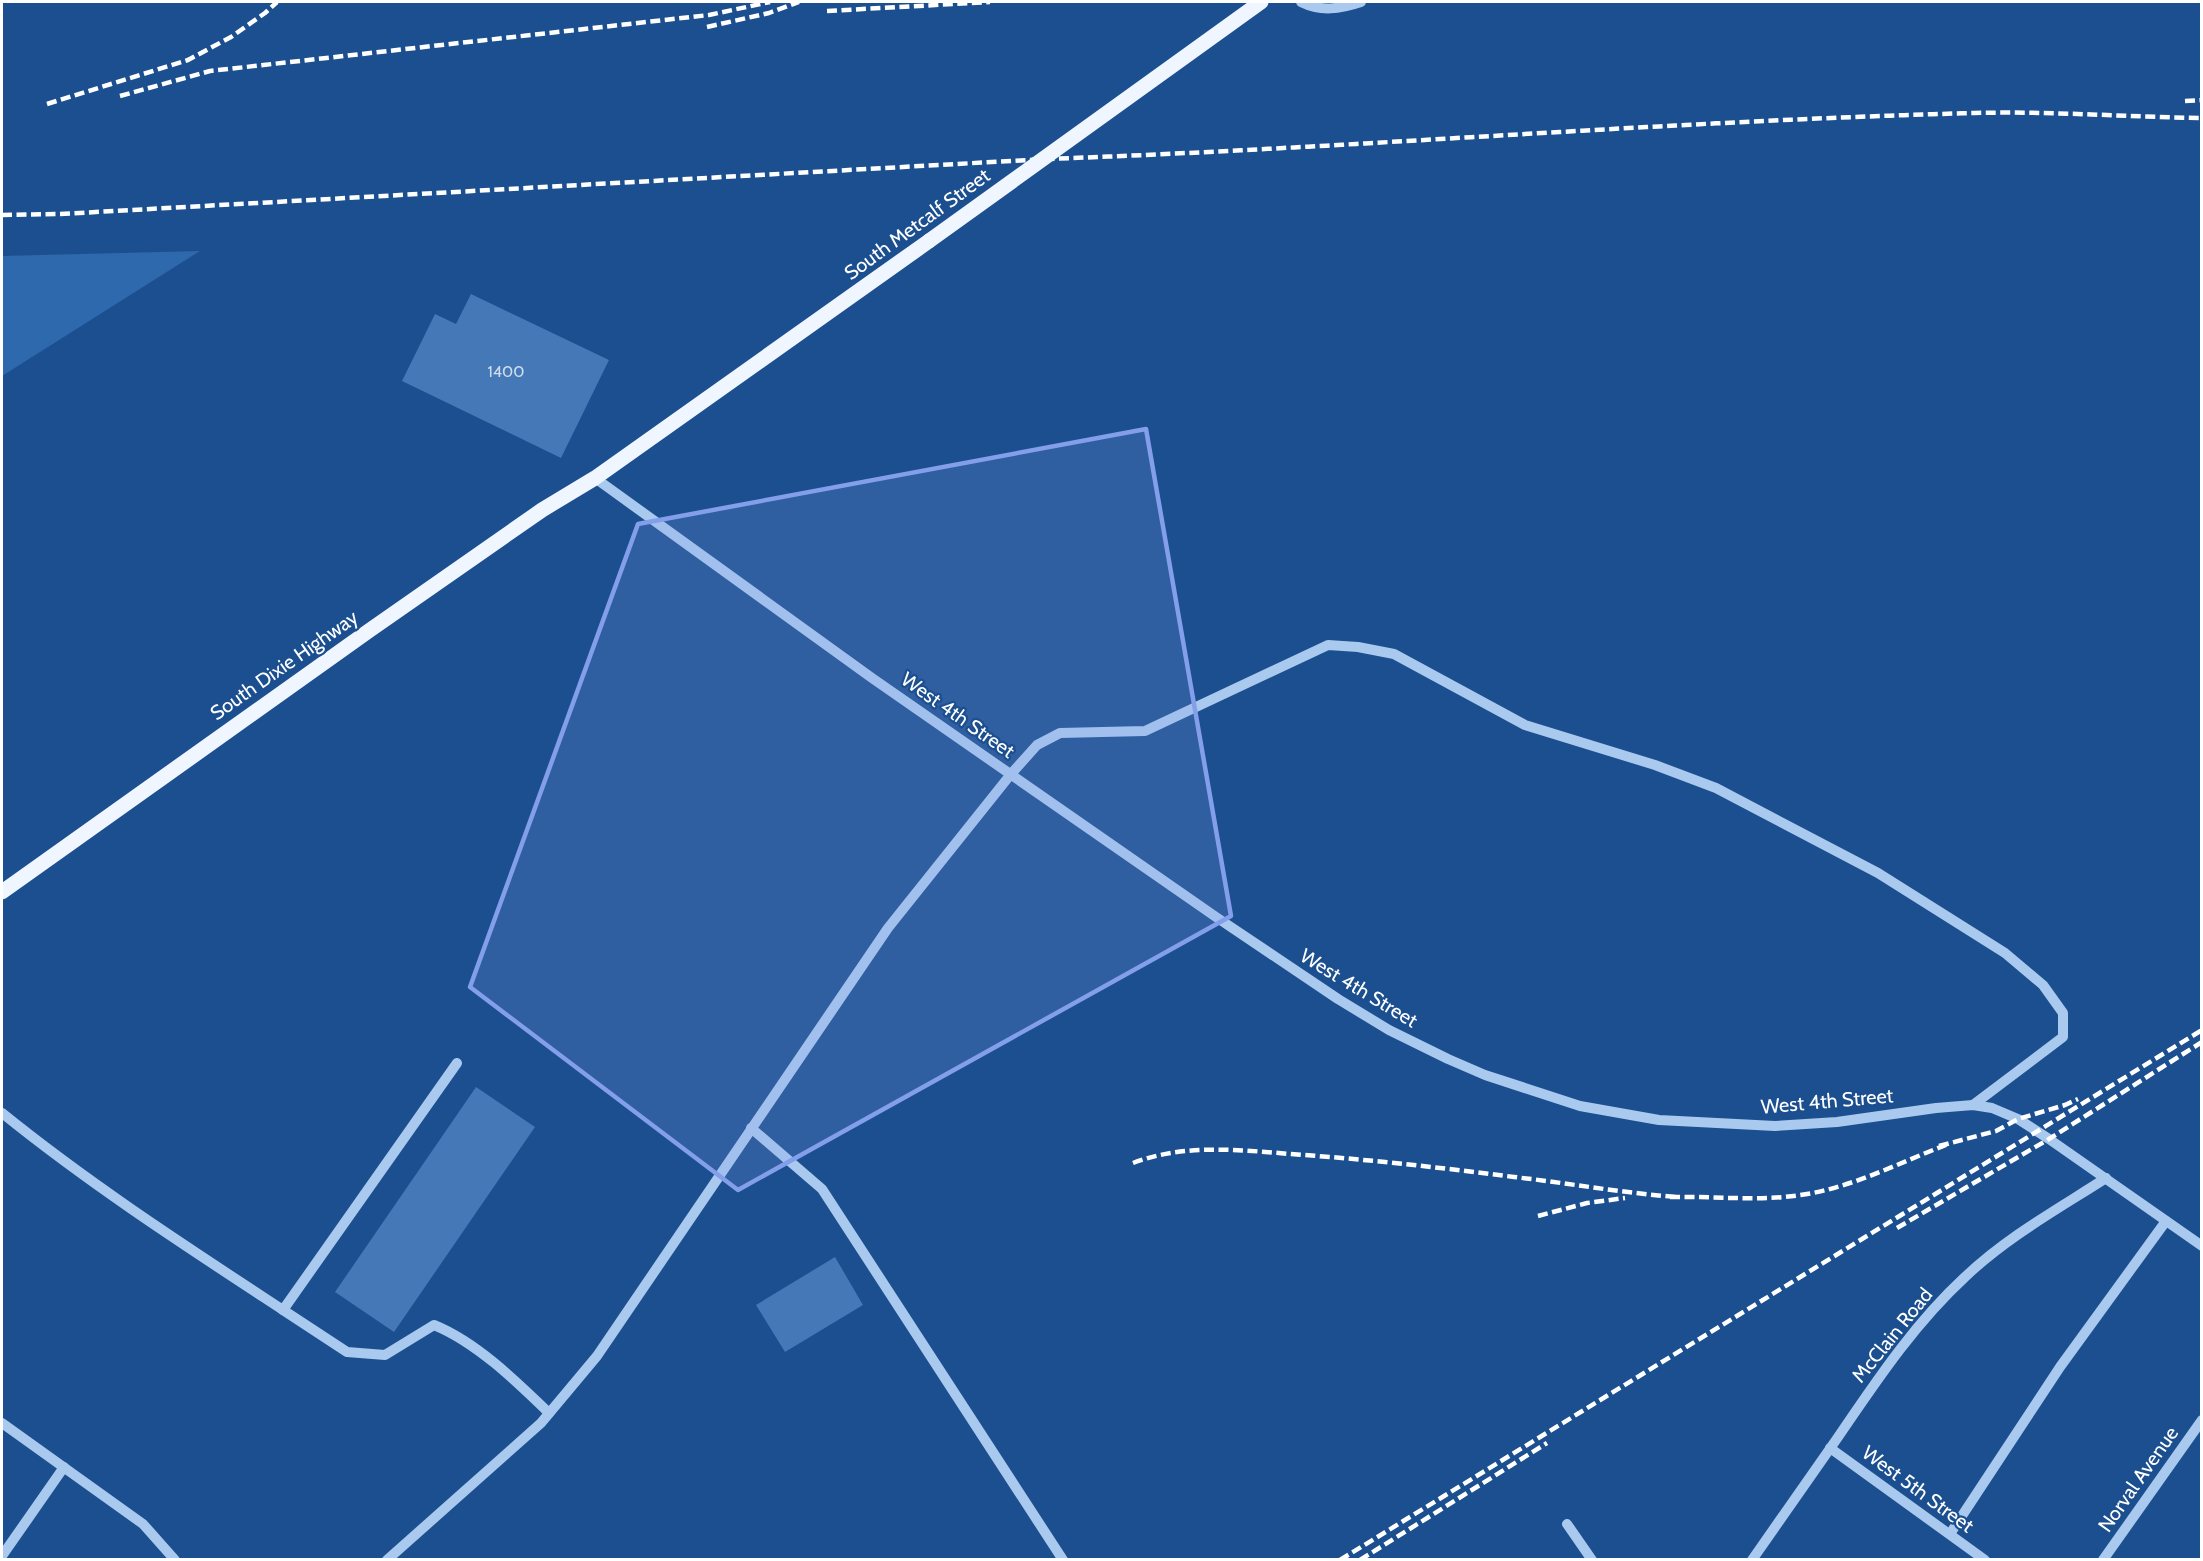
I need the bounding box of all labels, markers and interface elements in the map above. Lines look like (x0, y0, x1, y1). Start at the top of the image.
street label: South Metcalf Street (840, 163, 995, 285)
house number: 1400 (488, 362, 524, 381)
street label: South Dixie Highway (205, 605, 363, 725)
street label: West 4th Street (897, 667, 1020, 763)
street label: West 4th Street (1296, 943, 1422, 1033)
street label: West 4th Street (1760, 1083, 1895, 1119)
street label: McClain Road (1847, 1283, 1937, 1387)
street label: Norval Avenue (2093, 1422, 2183, 1536)
street label: West 5th Street (1857, 1440, 1979, 1538)

